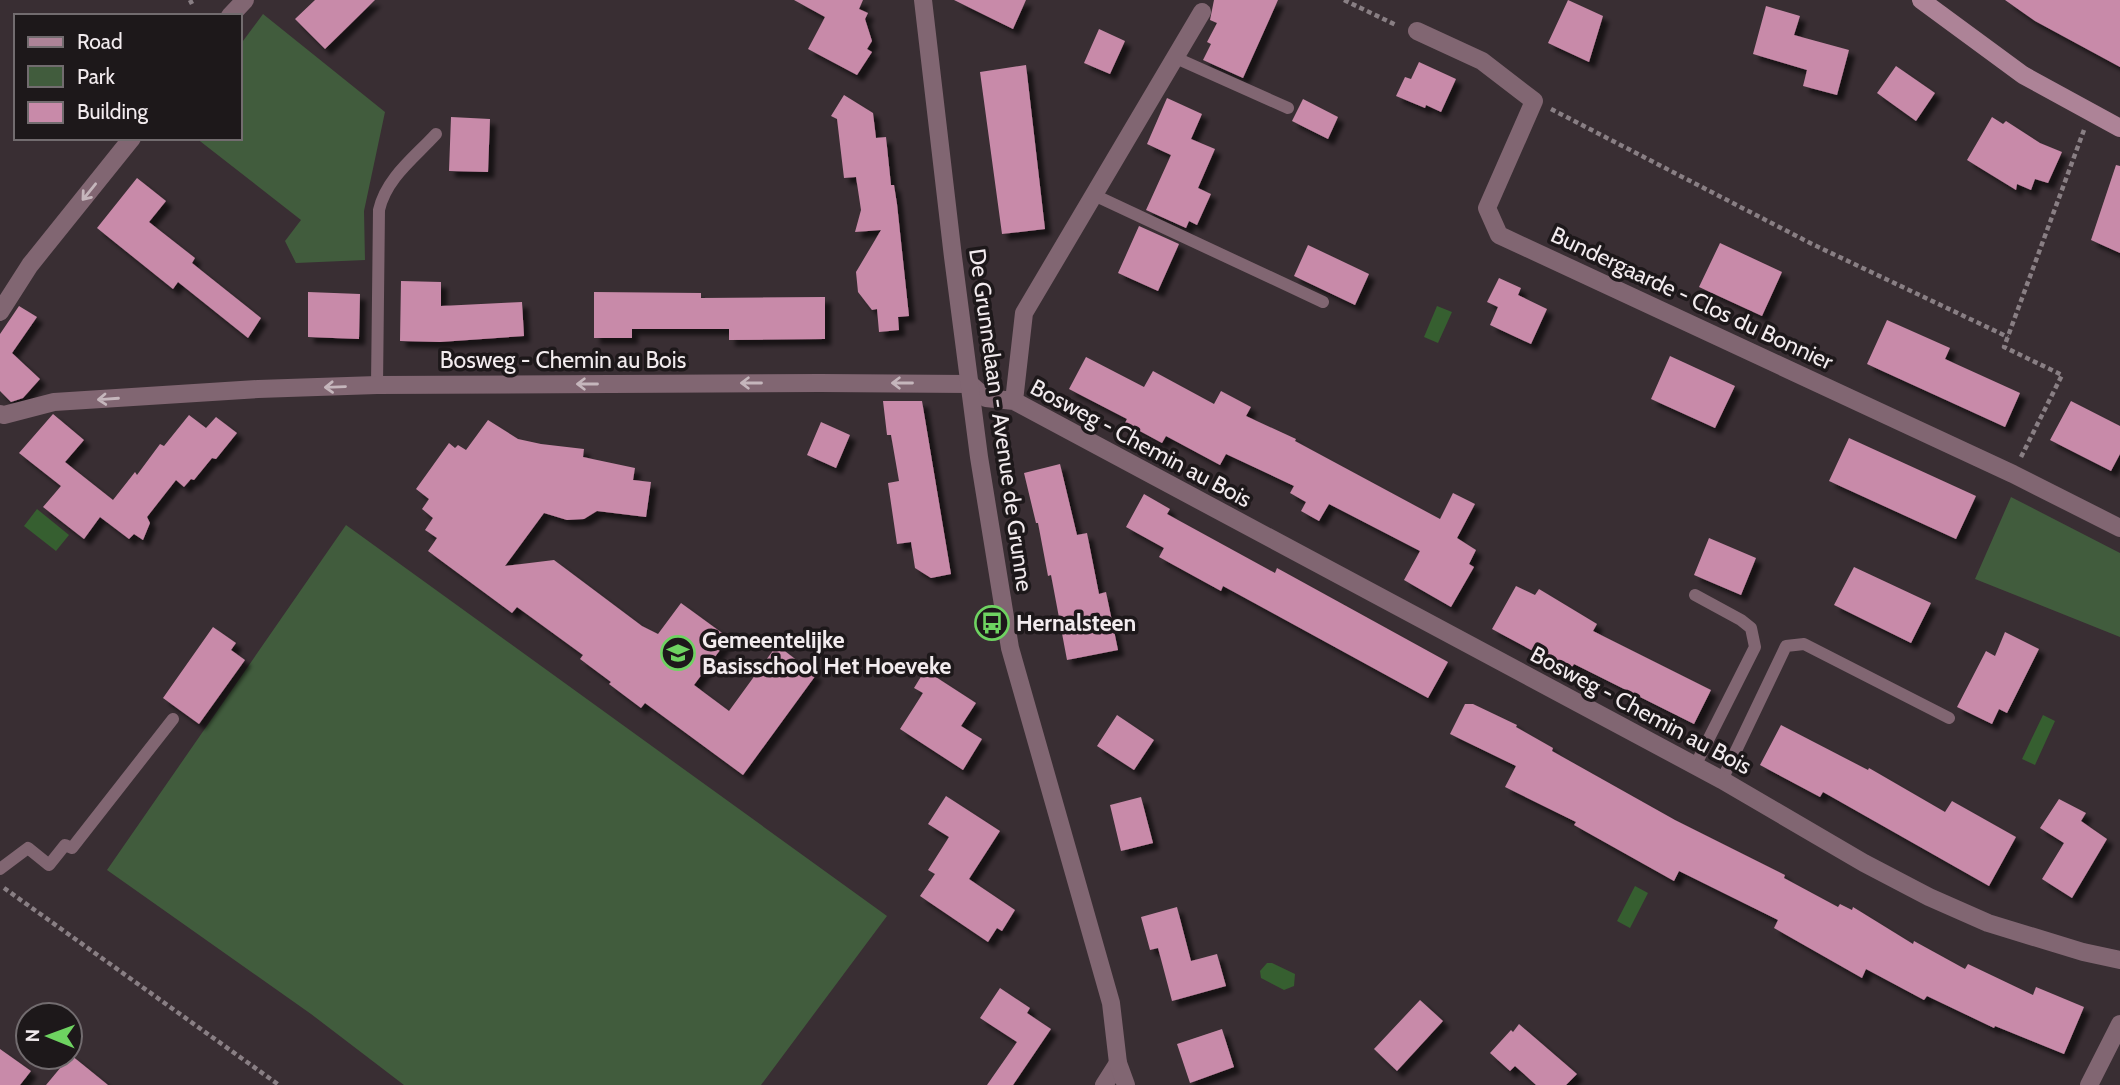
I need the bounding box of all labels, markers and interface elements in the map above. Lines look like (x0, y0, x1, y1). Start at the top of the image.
legend (14, 14, 242, 140)
text: Road (77, 29, 123, 54)
text: Park (77, 64, 115, 89)
text: Building (77, 99, 149, 124)
one-way arrow (82, 182, 97, 200)
street label: Bundergaarde - Clos du Bonnier (1546, 220, 1838, 376)
street label: De Grunnelaan - Avenue de Grunne (963, 247, 1039, 594)
street label: Bosweg - Chemin au Bois (440, 346, 686, 374)
street label: Bosweg - Chemin au Bois (1026, 373, 1256, 513)
one-way arrow (891, 376, 914, 390)
one-way arrow (740, 377, 763, 390)
one-way arrow (576, 378, 599, 391)
one-way arrow (324, 380, 347, 393)
one-way arrow (97, 393, 120, 406)
bus stop icon: Hernalsteen (973, 604, 1011, 642)
place label: Hernalsteen (1016, 609, 1136, 637)
place label: Gemeentelijke Basisschool Het Hoeveke (702, 626, 952, 680)
school or university icon: Gemeentelijke Basisschool Het Hoeveke (659, 634, 697, 672)
street label: Bosweg - Chemin au Bois (1526, 640, 1756, 780)
north arrow (14, 1001, 84, 1071)
text: N (21, 1029, 44, 1043)

